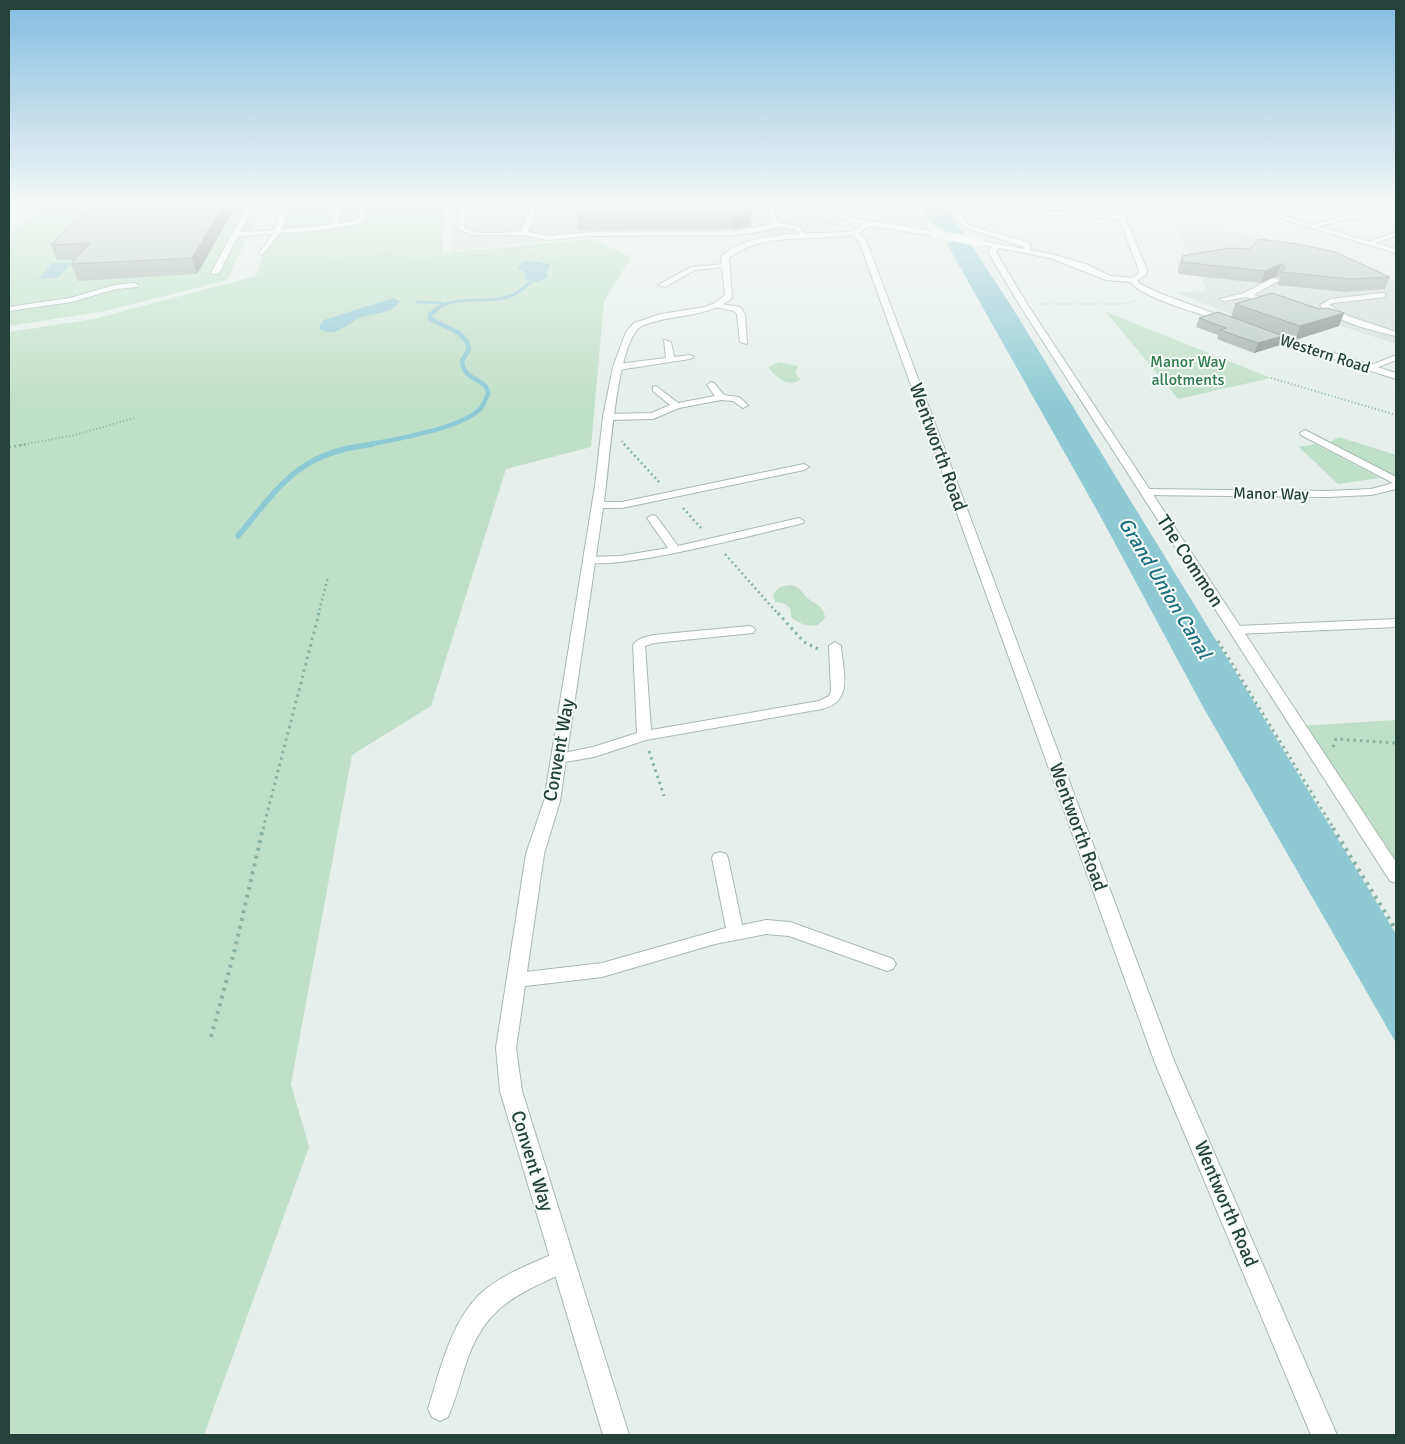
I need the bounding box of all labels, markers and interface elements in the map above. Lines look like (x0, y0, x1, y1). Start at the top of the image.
street label: Western Road (1277, 330, 1373, 378)
park label: Manor Way allotments (1150, 352, 1226, 390)
street label: Wentworth Road (904, 380, 972, 514)
street label: Manor Way (1233, 483, 1310, 505)
street label: The Common (1151, 510, 1229, 612)
water label: Grand Union Canal (1113, 513, 1218, 665)
street label: Convent Way (538, 697, 580, 803)
street label: Wentworth Road (1044, 760, 1112, 894)
street label: Convent Way (505, 1108, 559, 1214)
street label: Wentworth Road (1189, 1137, 1263, 1271)

